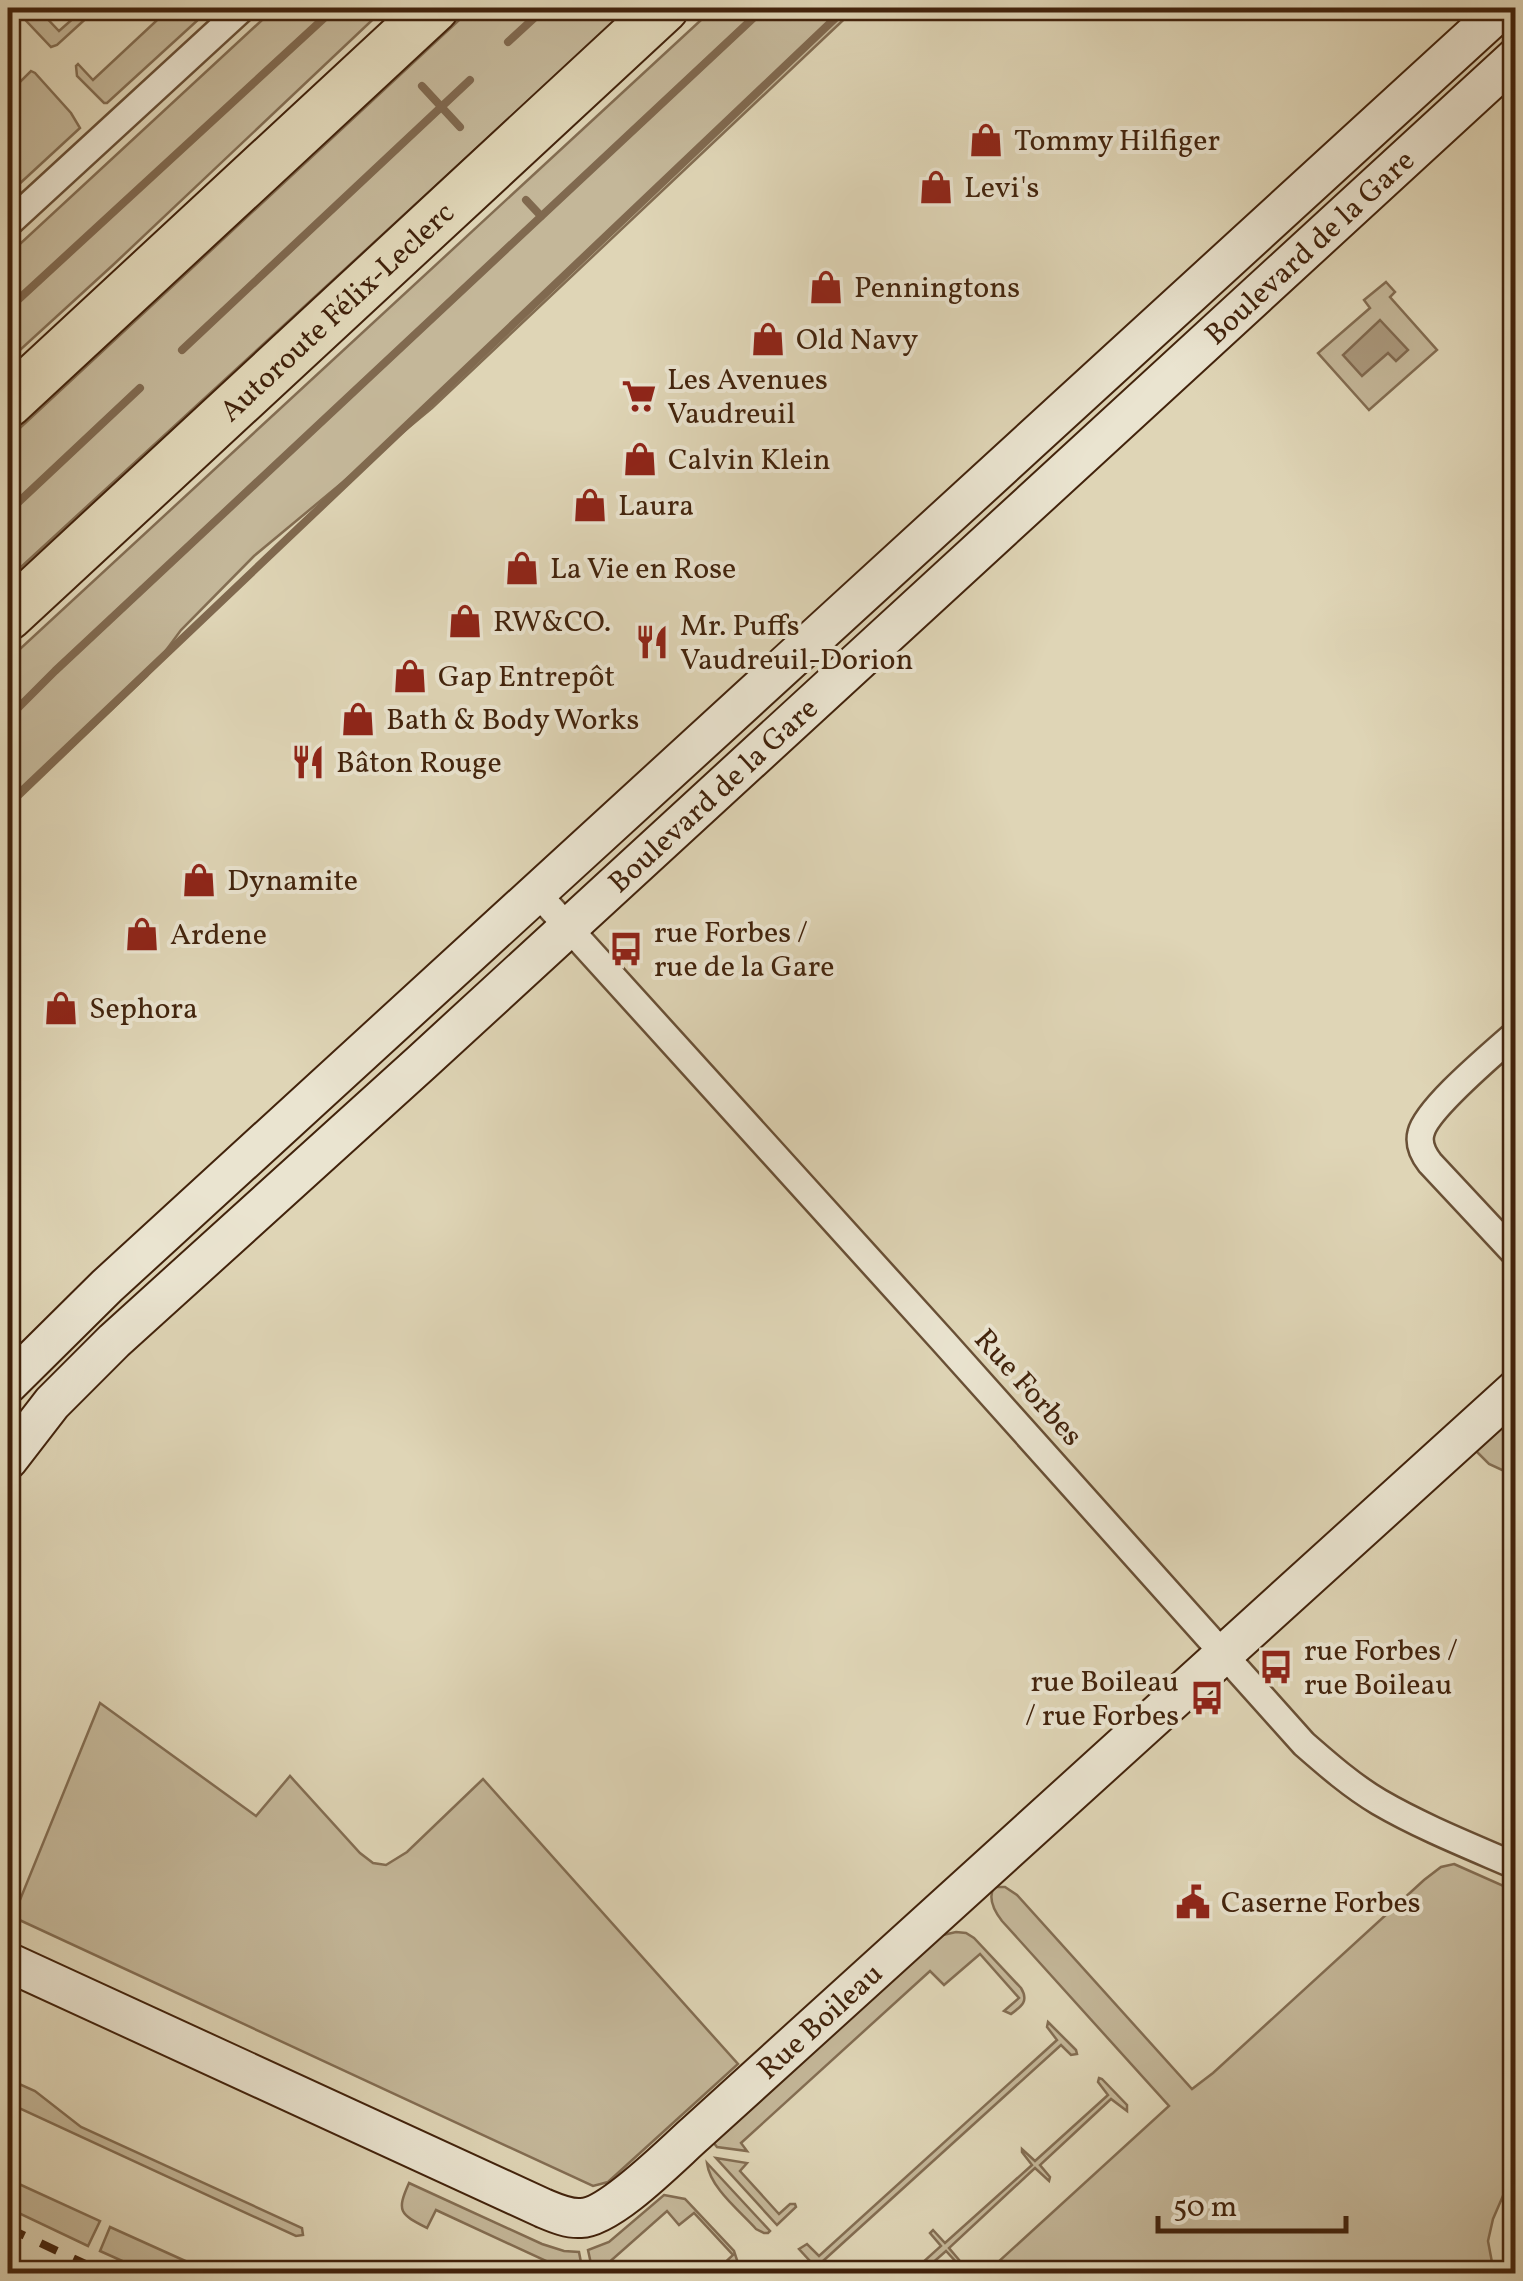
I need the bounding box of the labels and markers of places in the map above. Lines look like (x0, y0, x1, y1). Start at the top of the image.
shop icon: Tommy Hilfiger (967, 121, 1005, 159)
place label: Tommy Hilfiger (1014, 121, 1220, 163)
shop icon: Levi's (917, 168, 955, 206)
place label: Levi's (964, 168, 1039, 210)
shop icon: Penningtons (807, 268, 845, 306)
place label: Penningtons (854, 268, 1020, 310)
shop icon: Old Navy (749, 320, 787, 358)
place label: Old Navy (796, 320, 918, 362)
place label: Les Avenues Vaudreuil (667, 360, 828, 436)
supermarket icon: Les Avenues Vaudreuil (620, 377, 658, 415)
shop icon: Calvin Klein (621, 440, 659, 478)
place label: Calvin Klein (668, 440, 831, 482)
shop icon: Laura (571, 486, 609, 524)
place label: Laura (618, 486, 694, 528)
shop icon: La Vie en Rose (503, 549, 541, 587)
place label: La Vie en Rose (550, 549, 736, 591)
shop icon: RW&CO. (446, 602, 484, 640)
place label: RW&CO. (493, 602, 611, 644)
place label: Mr. Puffs Vaudreuil-Dorion (680, 606, 913, 682)
restaurant icon: Mr. Puffs Vaudreuil-Dorion (633, 623, 671, 661)
shop icon: Gap Entrepôt (391, 657, 429, 695)
place label: Gap Entrepôt (438, 657, 615, 699)
shop icon: Bath & Body Works (339, 700, 377, 738)
place label: Bath & Body Works (386, 700, 639, 742)
restaurant icon: Bâton Rouge (289, 743, 327, 781)
place label: Bâton Rouge (336, 743, 502, 785)
shop icon: Dynamite (180, 861, 218, 899)
place label: Dynamite (227, 861, 358, 903)
place label: rue Forbes / rue de la Gare (654, 913, 834, 989)
shop icon: Ardene (123, 915, 161, 953)
place label: Ardene (170, 915, 267, 957)
bus stop icon: rue Forbes / rue de la Gare (607, 930, 645, 968)
shop icon: Sephora (42, 989, 80, 1027)
place label: Sephora (89, 989, 198, 1031)
place label: rue Forbes / rue Boileau (1304, 1631, 1458, 1707)
bus stop icon: rue Forbes / rue Boileau (1257, 1648, 1295, 1686)
place label: rue Boileau / rue Forbes (1025, 1662, 1179, 1738)
bus stop icon: rue Boileau / rue Forbes (1188, 1679, 1226, 1717)
public building icon: Caserne Forbes (1174, 1883, 1212, 1921)
place label: Caserne Forbes (1221, 1883, 1421, 1925)

